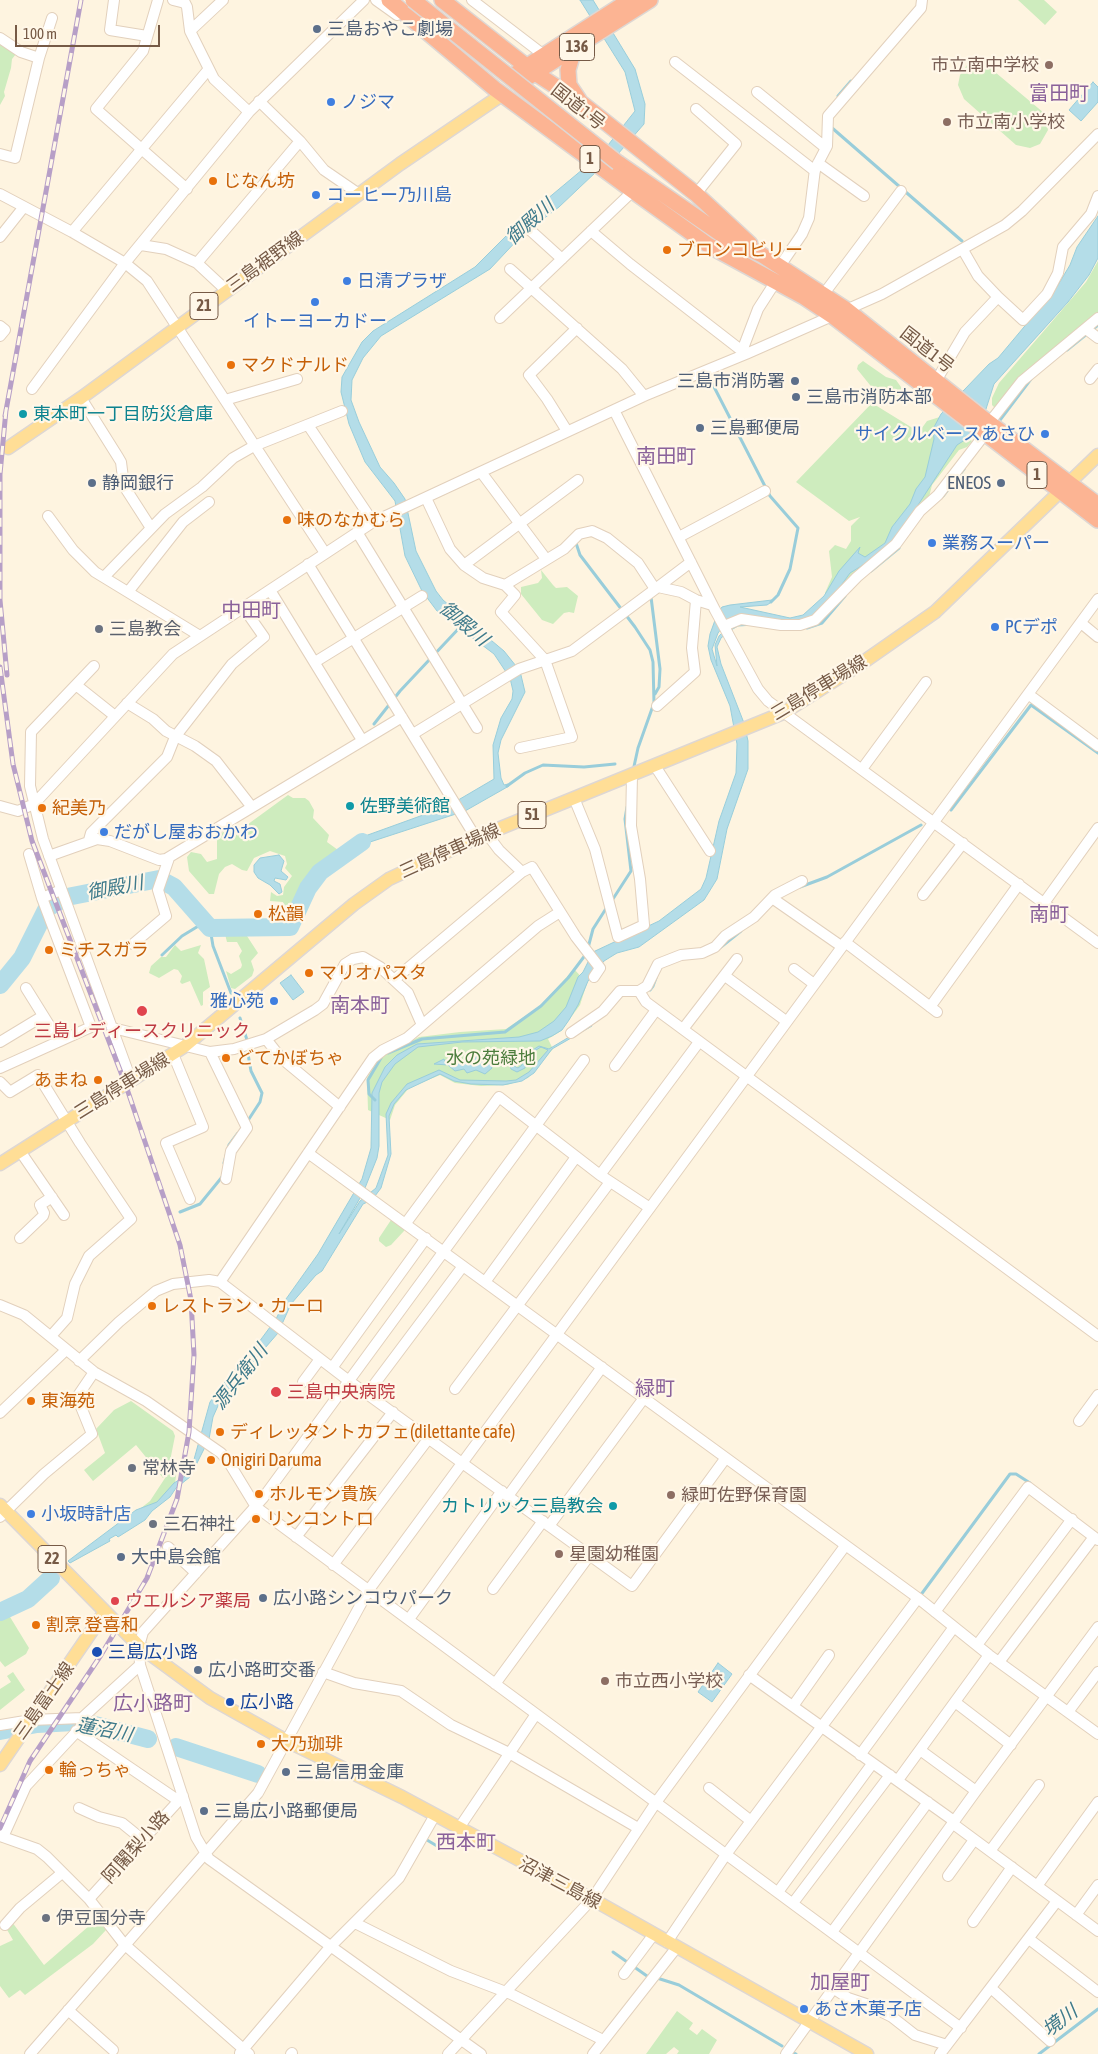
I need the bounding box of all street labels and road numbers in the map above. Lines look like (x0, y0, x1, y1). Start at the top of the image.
road number: 136 (560, 34, 594, 61)
street label: 国道1号 (547, 79, 609, 135)
road number: 1 (580, 146, 600, 172)
street label: 三島裾野線 (222, 227, 308, 297)
road number: 21 (190, 292, 218, 320)
street label: 国道1号 (896, 322, 958, 378)
road number: 1 (1027, 462, 1047, 488)
street label: 三島停車場線 (767, 651, 871, 725)
road number: 51 (518, 802, 546, 828)
street label: 三島停車場線 (396, 819, 504, 883)
street label: 三島停車場線 (70, 1048, 174, 1124)
road number: 22 (38, 1546, 66, 1572)
street label: 三島富士線 (9, 1658, 79, 1744)
street label: 阿闍梨小路 (98, 1806, 174, 1888)
street label: 沼津三島線 (515, 1852, 605, 1914)

